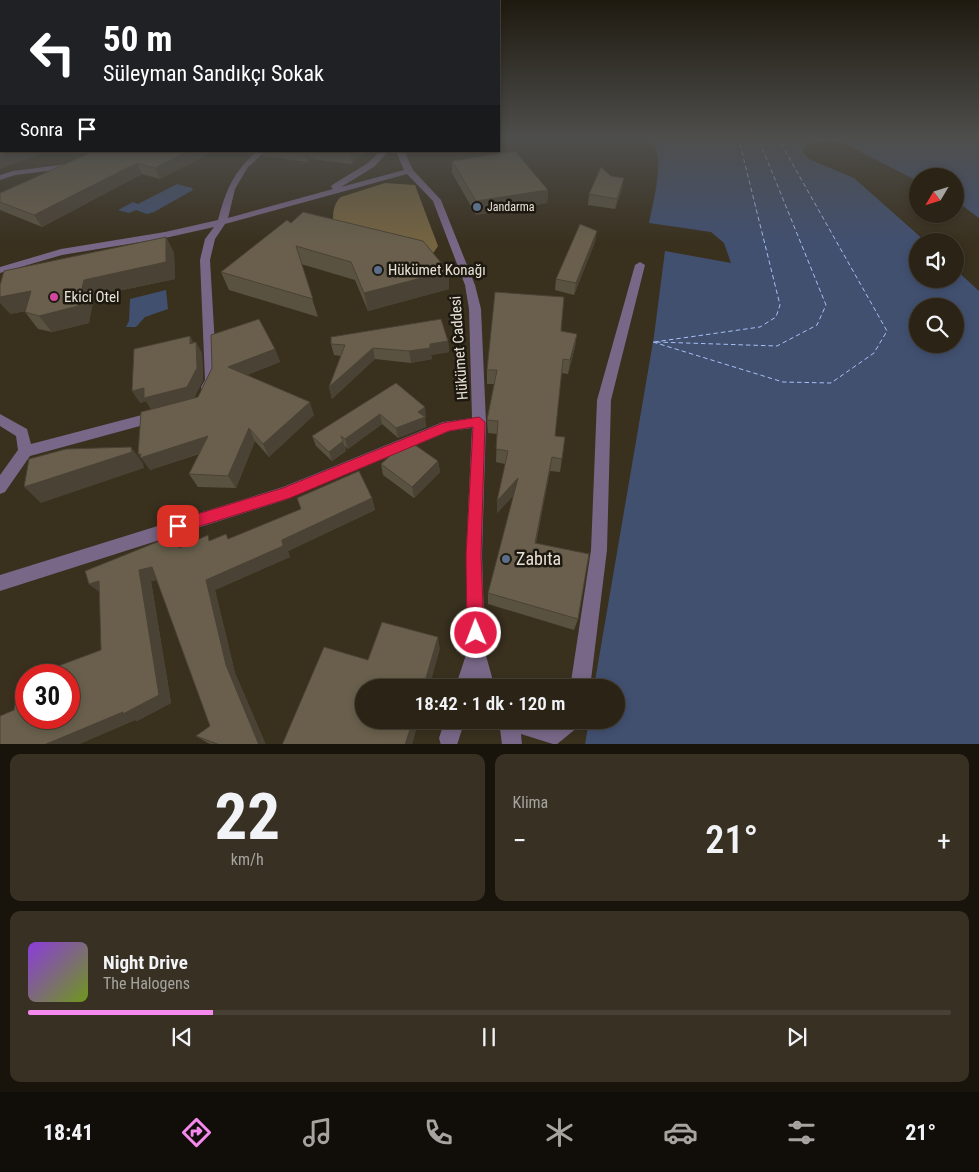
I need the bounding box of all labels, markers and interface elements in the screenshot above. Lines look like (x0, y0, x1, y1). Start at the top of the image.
text: 50 m (103, 19, 172, 60)
icon: left (20, 20, 85, 85)
text: Süleyman Sandıkçı Sokak (103, 61, 324, 86)
icon: arrive (73, 115, 101, 143)
text: Sonra (20, 118, 63, 141)
north arrow (909, 168, 964, 222)
map controls (909, 168, 964, 353)
place label: Jandarma (487, 200, 535, 214)
marker: Jandarma (471, 201, 483, 213)
button: sound (909, 233, 964, 288)
place label: Hükümet Konağı (388, 261, 486, 279)
marker: Hükümet Konağı (372, 264, 384, 276)
place label: Ekici Otel (64, 288, 119, 306)
marker: Ekici Otel (48, 291, 60, 303)
street label: Hükümet Caddesi (446, 295, 472, 401)
button: search (909, 298, 964, 353)
pin (157, 505, 199, 547)
icon: arrive (164, 512, 192, 540)
place label: Zabıta (516, 548, 561, 569)
marker: Zabıta (500, 553, 512, 565)
position arrow (449, 606, 501, 658)
speed limit sign: 30 (15, 664, 80, 729)
text: 18:42 · 1 dk · 120 m (415, 692, 565, 715)
text: 22 (214, 779, 280, 855)
text: Klima (513, 793, 548, 812)
text: 21° (705, 818, 758, 862)
text: − (513, 824, 527, 857)
text: + (937, 824, 951, 857)
text: km/h (231, 850, 264, 869)
text: Night Drive (103, 951, 188, 974)
text: The Halogens (103, 974, 190, 993)
icon: previous (168, 1023, 196, 1051)
icon: pause (475, 1023, 503, 1051)
icon: next (783, 1023, 811, 1051)
icon: directions (179, 1115, 214, 1150)
icon: music (300, 1115, 335, 1150)
icon: phone (421, 1115, 456, 1150)
icon: climate (542, 1115, 577, 1150)
icon: car (663, 1115, 698, 1150)
icon: filters (784, 1115, 819, 1150)
text: 18:41 (43, 1120, 93, 1145)
text: 21° (905, 1120, 936, 1145)

